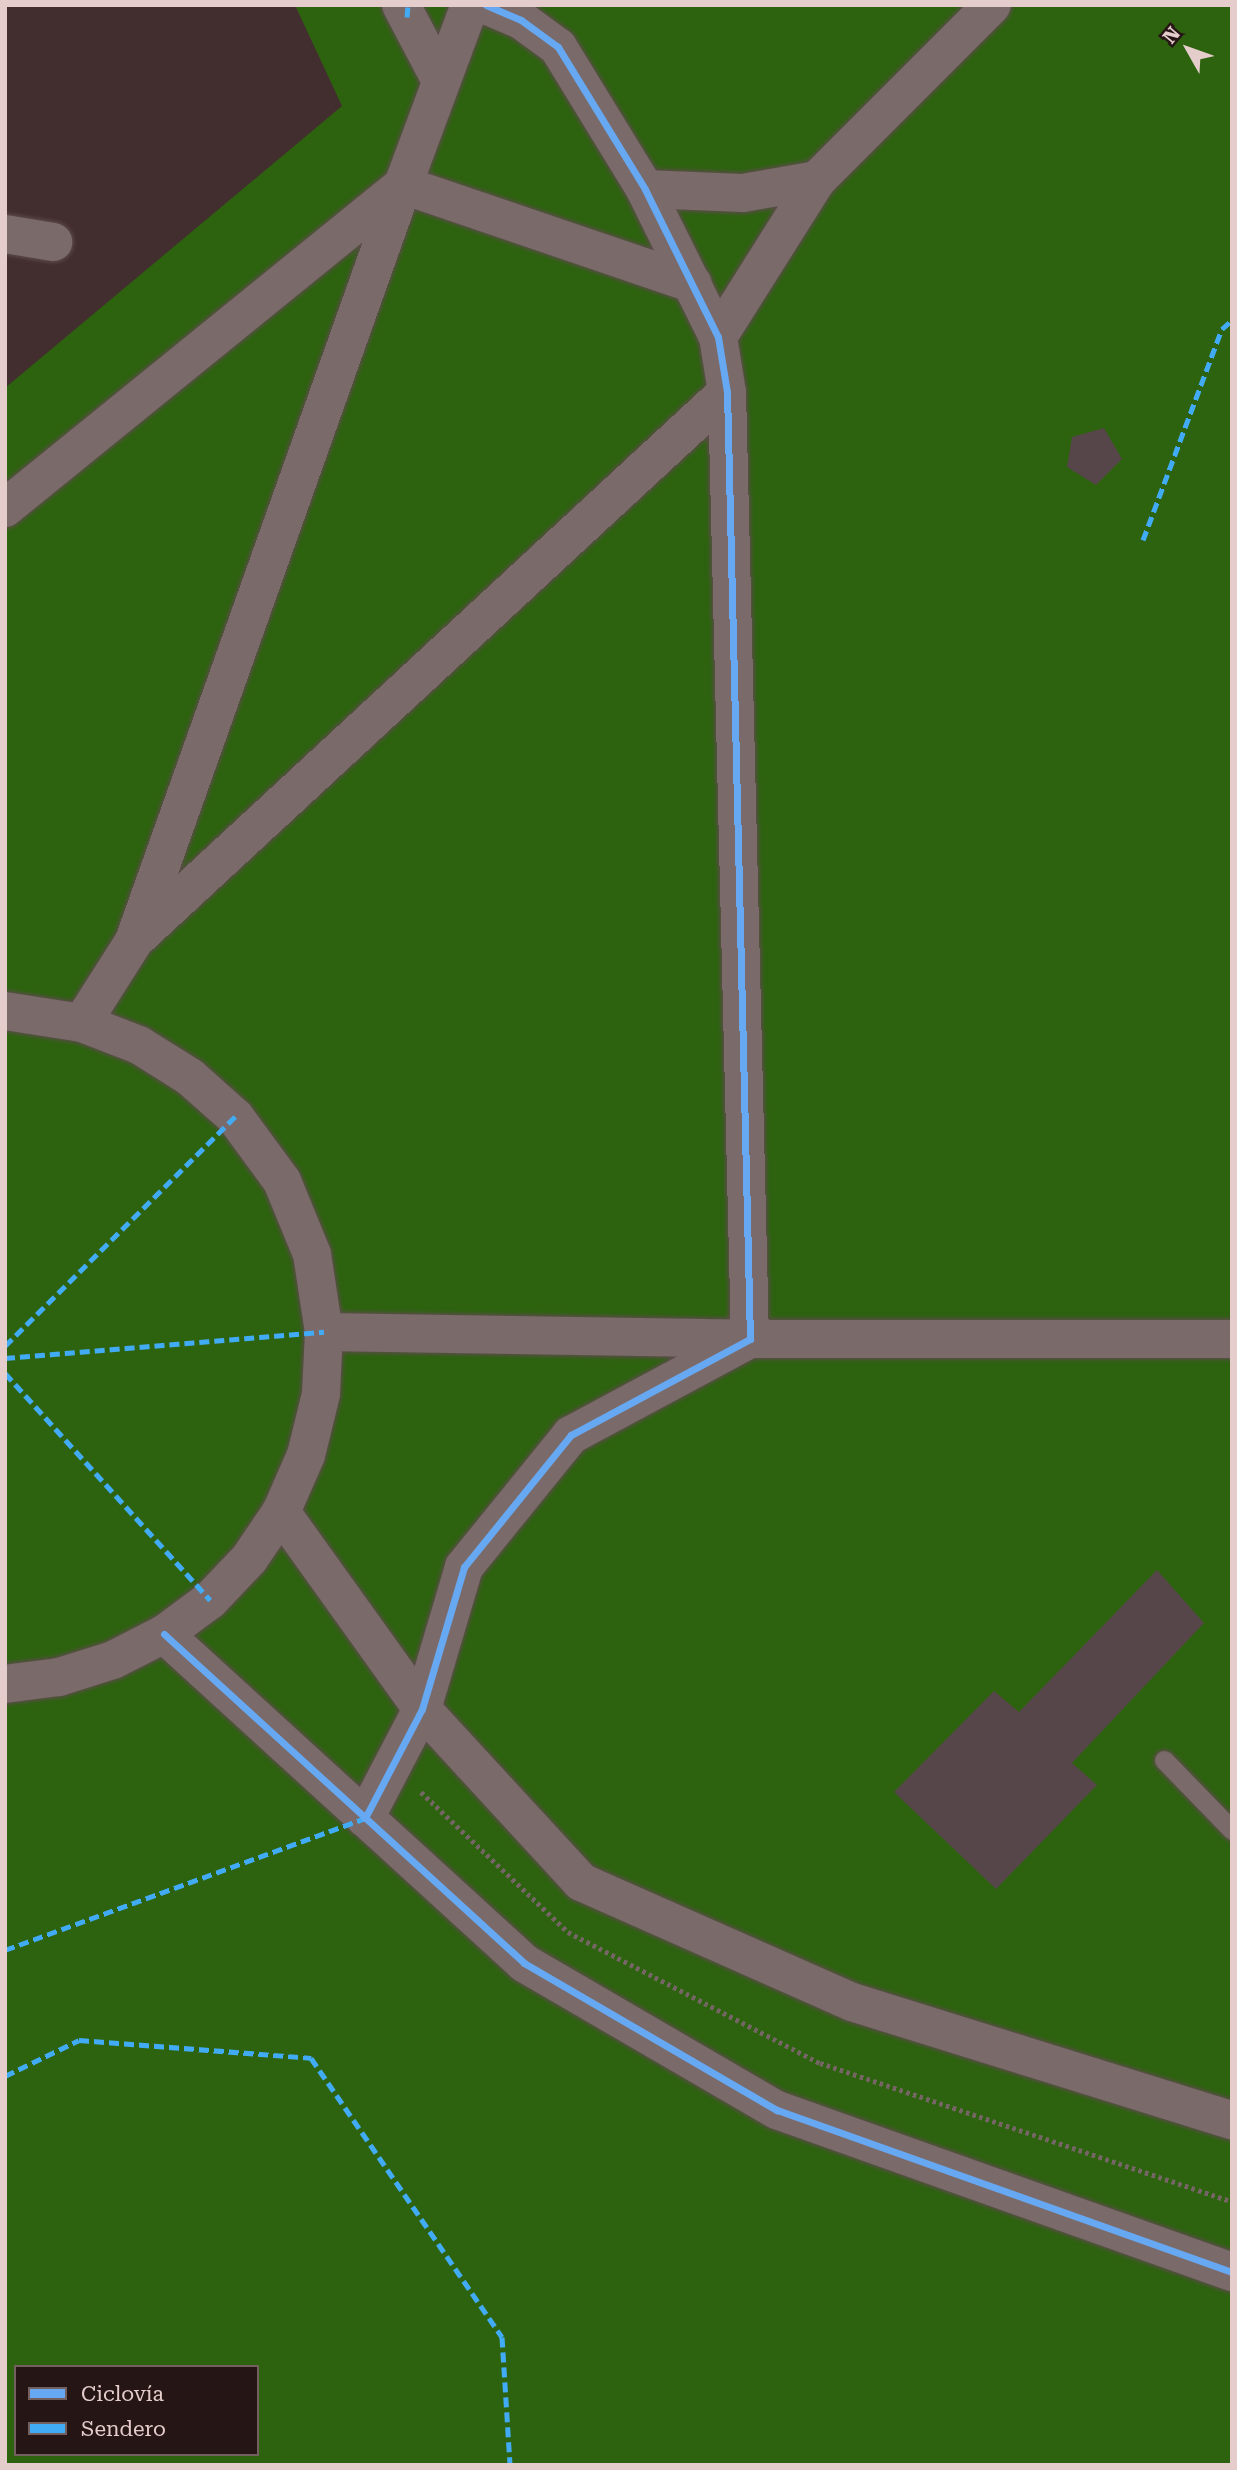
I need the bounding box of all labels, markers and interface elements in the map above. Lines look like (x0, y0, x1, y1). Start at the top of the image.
north arrow (1153, 14, 1223, 84)
text: N (1158, 22, 1185, 48)
legend (14, 2365, 259, 2456)
text: Ciclovía (81, 2382, 164, 2406)
text: Sendero (81, 2417, 166, 2441)

